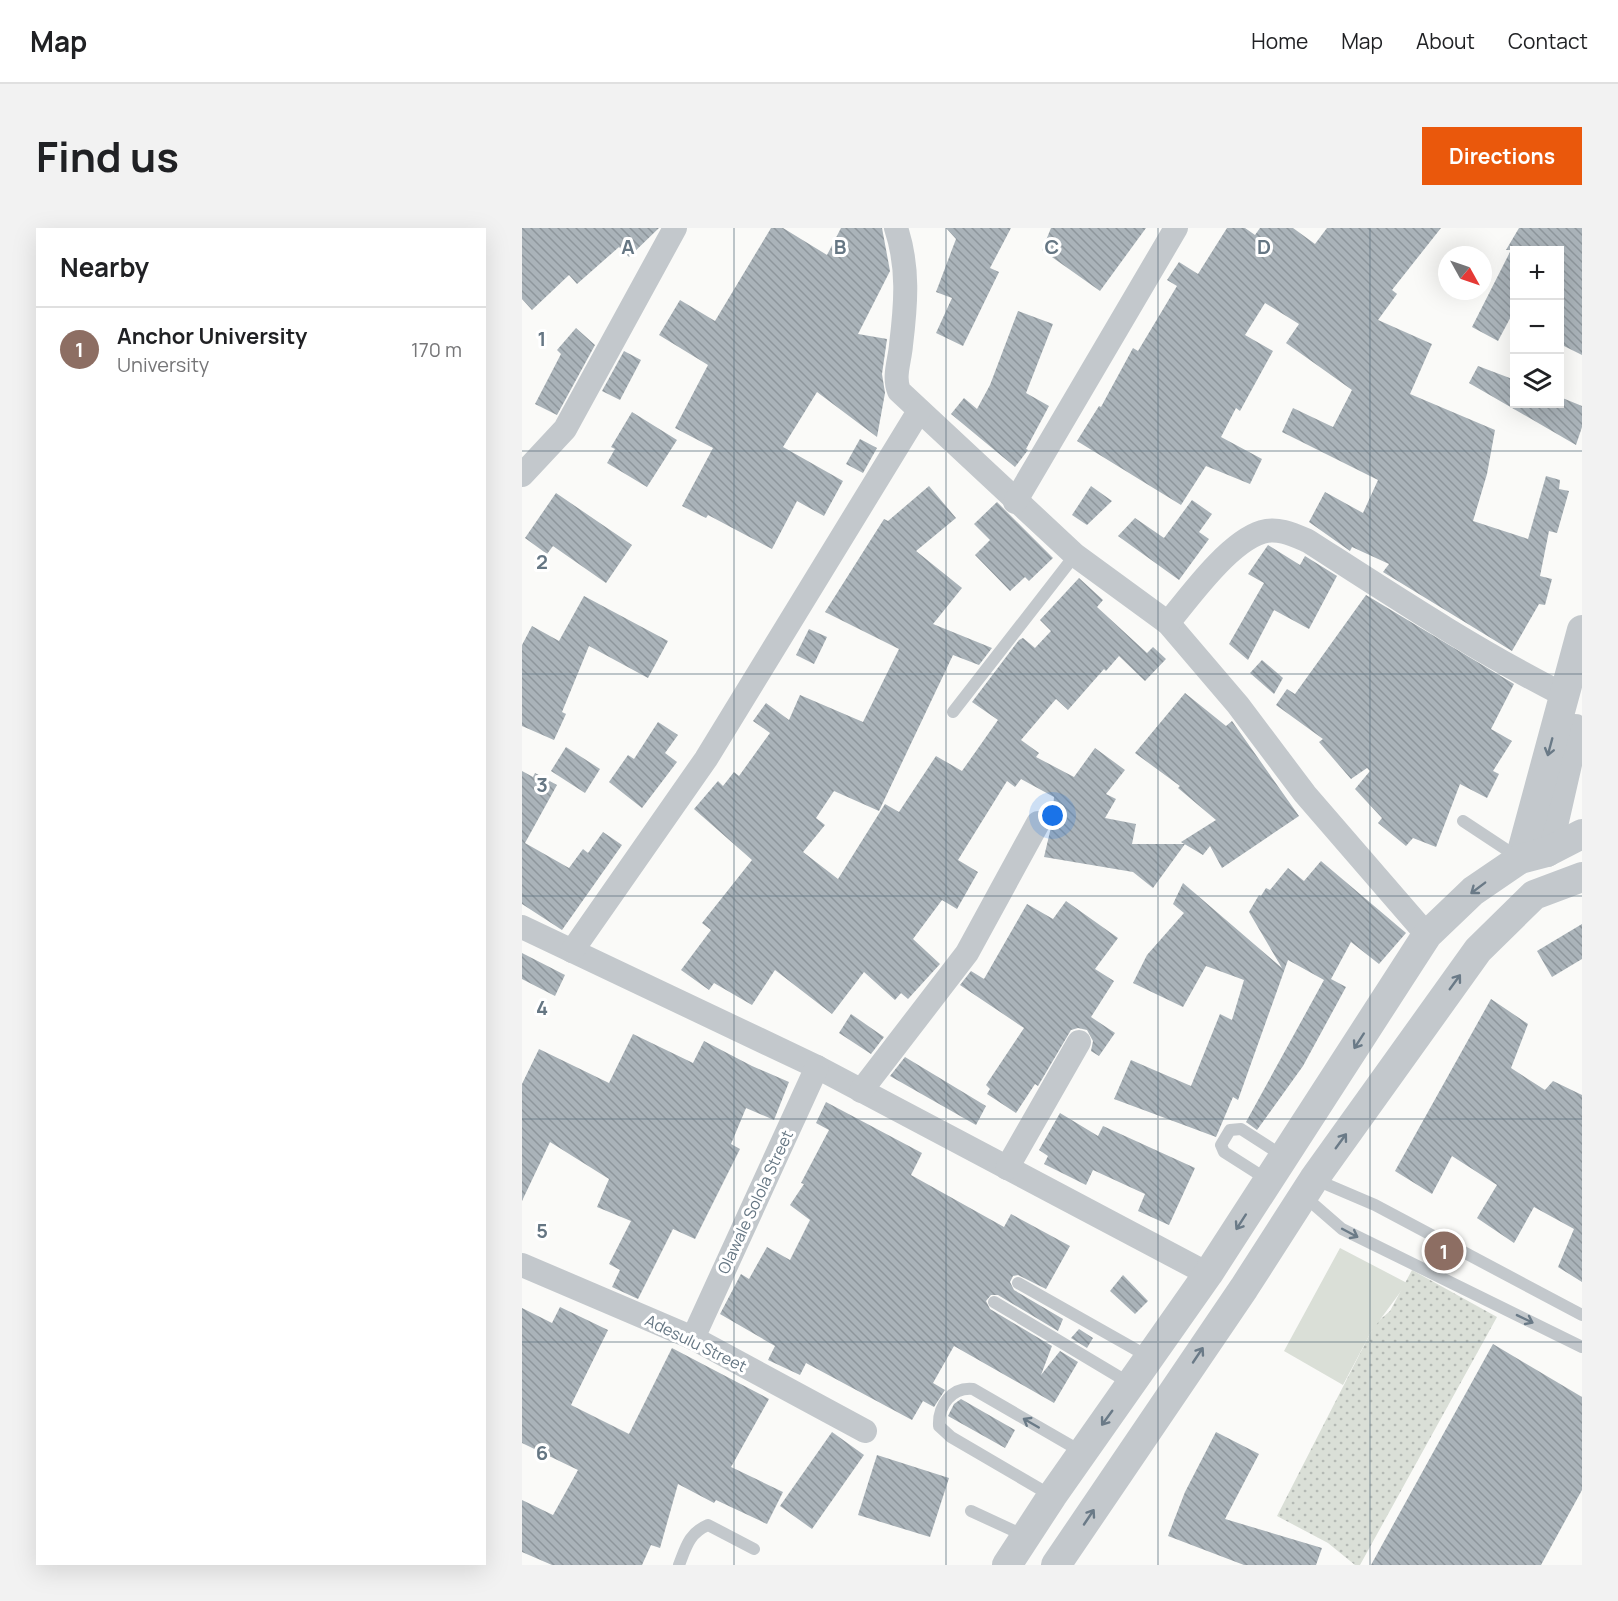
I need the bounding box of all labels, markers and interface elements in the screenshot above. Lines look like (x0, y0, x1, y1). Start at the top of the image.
text: Map (30, 22, 87, 60)
text: Home (1251, 27, 1308, 55)
text: Map (1341, 27, 1383, 55)
text: About (1416, 27, 1475, 55)
text: Contact (1508, 27, 1588, 55)
text: Find us (36, 127, 179, 185)
button: Directions (1422, 127, 1582, 185)
text: A (621, 233, 635, 260)
text: B (834, 233, 847, 260)
text: C (1045, 233, 1059, 260)
text: D (1257, 233, 1271, 260)
north arrow (1438, 246, 1492, 300)
map controls (1510, 246, 1564, 408)
button: + (1510, 246, 1564, 300)
text: Nearby (60, 249, 149, 285)
button: − (1510, 300, 1564, 354)
text: Anchor University (117, 321, 307, 351)
text: 1 (538, 325, 546, 352)
text: 1 (75, 336, 84, 363)
text: 170 m (411, 336, 462, 363)
text: University (117, 351, 209, 378)
button: layers (1510, 354, 1564, 408)
text: 2 (536, 548, 548, 575)
one-way arrow (1544, 737, 1555, 756)
text: 3 (536, 771, 548, 798)
your location (1038, 801, 1067, 830)
one-way arrow (1470, 882, 1486, 895)
one-way arrow (1448, 975, 1461, 991)
text: 4 (536, 994, 548, 1021)
one-way arrow (1352, 1032, 1364, 1049)
street label: Olawale Solola Street (712, 1127, 798, 1277)
one-way arrow (1335, 1133, 1347, 1149)
one-way arrow (1235, 1214, 1248, 1231)
text: 5 (536, 1217, 548, 1244)
one-way arrow (1341, 1227, 1358, 1239)
pin: 1 (1424, 1228, 1464, 1274)
street label: Adesulu Street (642, 1309, 750, 1377)
one-way arrow (1515, 1314, 1533, 1325)
one-way arrow (1192, 1348, 1204, 1364)
one-way arrow (1101, 1409, 1113, 1425)
one-way arrow (1023, 1417, 1040, 1429)
text: 6 (536, 1439, 548, 1466)
one-way arrow (1083, 1509, 1095, 1525)

